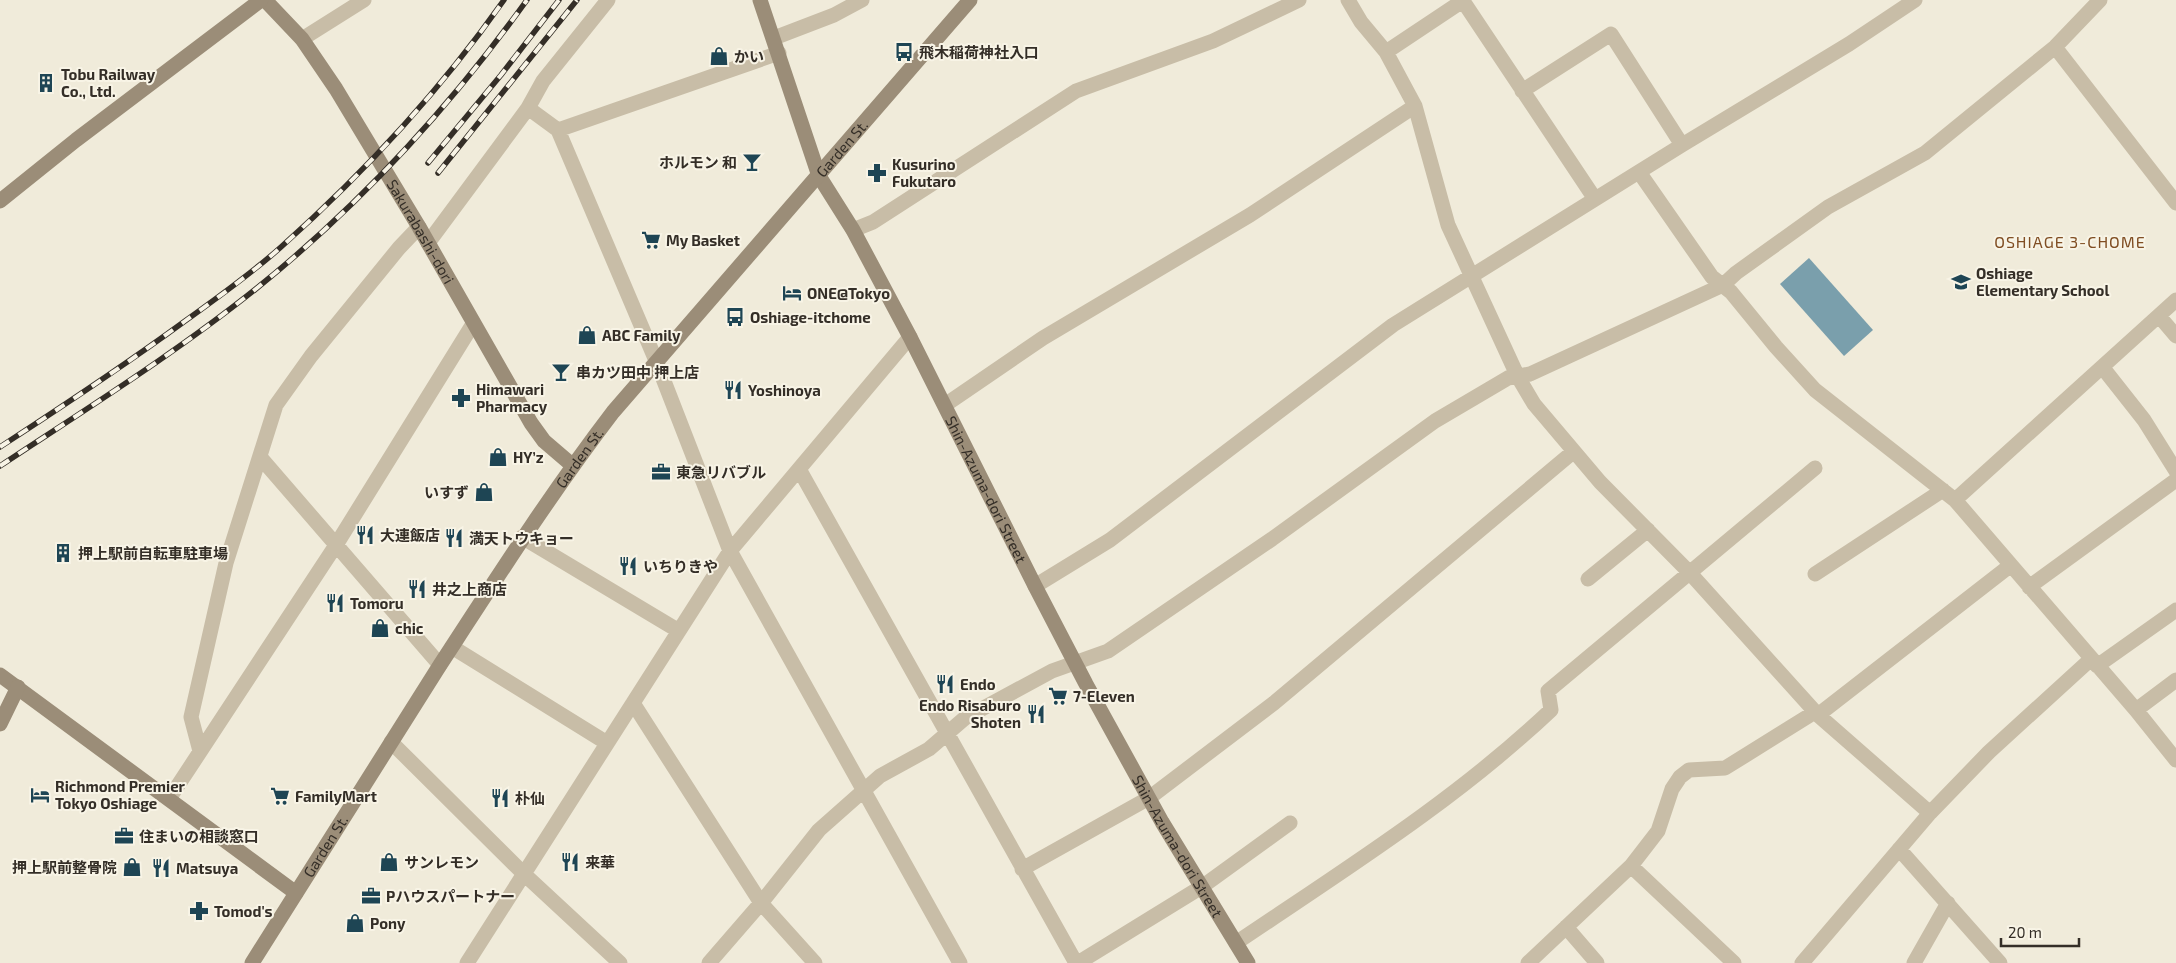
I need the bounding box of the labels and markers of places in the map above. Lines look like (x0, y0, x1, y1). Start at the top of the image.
bus stop icon: 飛木稲荷神社入口 (893, 41, 915, 63)
place label: 飛木稲荷神社入口 (919, 43, 1039, 61)
shop icon: かい (708, 45, 730, 67)
place label: かい (734, 47, 764, 65)
place label: Tobu Railway Co., Ltd. (61, 65, 156, 100)
building icon: Tobu Railway Co., Ltd. (35, 72, 57, 94)
bar icon: ホルモン 和 (741, 151, 763, 173)
place label: ホルモン 和 (659, 153, 737, 171)
place label: Kusurino Fukutaro (892, 155, 956, 190)
pharmacy icon: Kusurino Fukutaro (866, 162, 888, 184)
supermarket icon: My Basket (640, 229, 662, 251)
place label: My Basket (666, 231, 740, 250)
place label: Oshiage Elementary School (1976, 264, 2109, 300)
school or university icon: Oshiage Elementary School (1950, 271, 1972, 293)
hotel icon: ONE@Tokyo (781, 282, 803, 304)
place label: ONE@Tokyo (807, 284, 890, 303)
bus stop icon: Oshiage-itchome (724, 306, 746, 328)
place label: Oshiage-itchome (750, 308, 871, 326)
shop icon: ABC Family (576, 324, 598, 346)
place label: ABC Family (602, 326, 681, 345)
bar icon: 串カツ田中 押上店 (550, 361, 572, 383)
place label: 串カツ田中 押上店 (576, 363, 699, 381)
restaurant icon: Yoshinoya (722, 379, 744, 401)
place label: Himawari Pharmacy (476, 380, 548, 416)
place label: Yoshinoya (748, 381, 821, 400)
pharmacy icon: Himawari Pharmacy (450, 387, 472, 409)
shop icon: HY’z (487, 446, 509, 468)
place label: HY’z (513, 448, 544, 466)
office icon: 東急リバブル (650, 461, 672, 483)
place label: 東急リバブル (676, 463, 766, 481)
shop icon: いすず (473, 481, 495, 503)
place label: いすず (424, 483, 469, 501)
restaurant icon: 大連飯店 (354, 524, 376, 546)
place label: 大連飯店 (380, 526, 440, 544)
restaurant icon: 満天トウキョー (443, 527, 465, 549)
place label: 満天トウキョー (469, 529, 574, 547)
building icon: 押上駅前自転車駐車場 (52, 542, 74, 564)
place label: 押上駅前自転車駐車場 (78, 544, 228, 562)
restaurant icon: いちりきや (617, 555, 639, 577)
place label: いちりきや (643, 557, 718, 575)
restaurant icon: 井之上商店 (406, 578, 428, 600)
place label: 井之上商店 (432, 580, 507, 598)
restaurant icon: Tomoru (324, 592, 346, 614)
place label: Tomoru (350, 594, 404, 612)
shop icon: chic (369, 617, 391, 639)
place label: chic (395, 619, 424, 637)
restaurant icon: Endo (934, 673, 956, 695)
place label: Endo (960, 675, 996, 693)
supermarket icon: 7-Eleven (1047, 685, 1069, 707)
place label: 7-Eleven (1073, 687, 1135, 705)
place label: Endo Risaburo Shoten (919, 696, 1021, 731)
restaurant icon: Endo Risaburo Shoten (1025, 703, 1047, 725)
place label: Richmond Premier Tokyo Oshiage (55, 777, 186, 813)
hotel icon: Richmond Premier Tokyo Oshiage (29, 784, 51, 806)
supermarket icon: FamilyMart (269, 785, 291, 807)
place label: FamilyMart (295, 787, 377, 806)
restaurant icon: 朴仙 (489, 787, 511, 809)
place label: 朴仙 (515, 789, 545, 807)
office icon: 住まいの相談窓口 (113, 825, 135, 847)
place label: 住まいの相談窓口 (139, 827, 259, 845)
shop icon: サンレモン (378, 851, 400, 873)
restaurant icon: 来華 (559, 851, 581, 873)
place label: サンレモン (404, 853, 479, 871)
place label: 来華 (585, 853, 615, 871)
shop icon: 押上駅前整骨院 (121, 856, 143, 878)
restaurant icon: Matsuya (150, 857, 172, 879)
place label: 押上駅前整骨院 (12, 858, 117, 876)
place label: Matsuya (176, 859, 238, 878)
office icon: Pハウスパートナー (360, 885, 382, 907)
place label: Pハウスパートナー (386, 887, 515, 905)
pharmacy icon: Tomod's (188, 900, 210, 922)
place label: Tomod's (214, 902, 273, 920)
shop icon: Pony (344, 912, 366, 934)
place label: Pony (370, 914, 406, 933)

